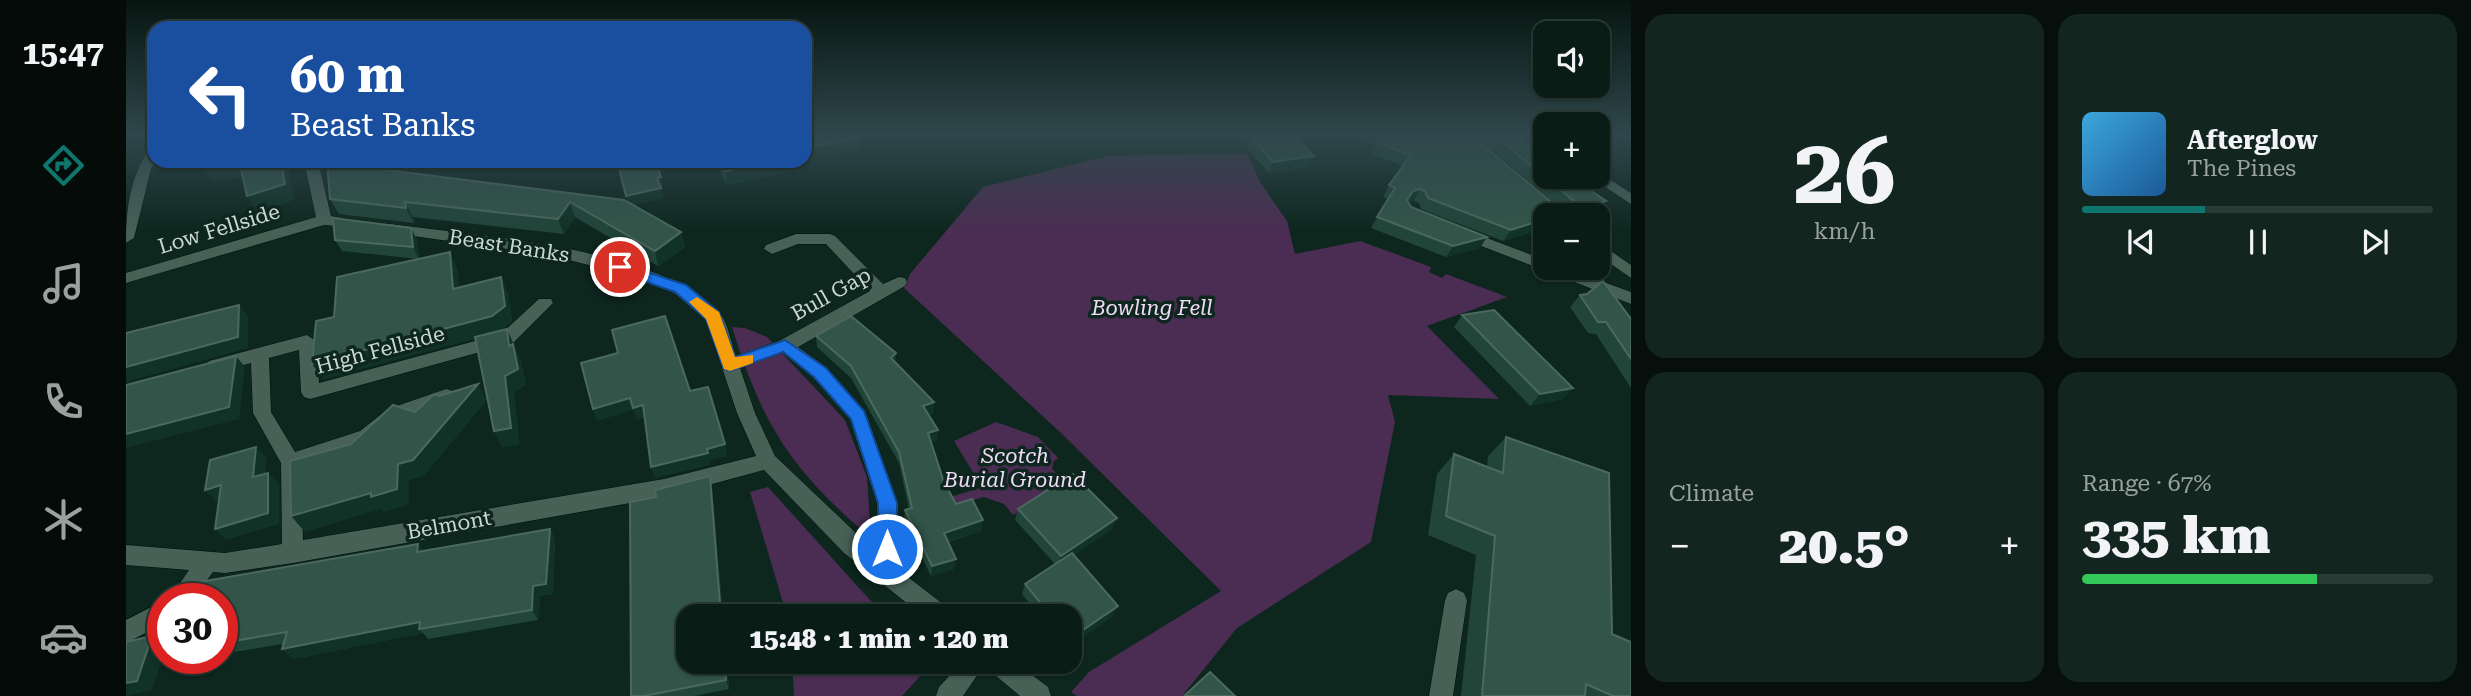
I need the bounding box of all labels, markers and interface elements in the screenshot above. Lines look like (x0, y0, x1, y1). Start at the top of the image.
map controls (1533, 21, 1610, 280)
button: sound (1533, 21, 1610, 98)
text: 15:47 (22, 34, 104, 72)
text: 60 m (290, 47, 405, 104)
icon: left (175, 49, 266, 140)
text: Beast Banks (290, 106, 475, 144)
button: + (1533, 112, 1610, 189)
text: 26 (1794, 119, 1895, 225)
text: Afterglow (2187, 125, 2318, 155)
icon: directions (39, 141, 88, 190)
text: The Pines (2187, 155, 2296, 182)
street label: Low Fellside (155, 199, 283, 259)
button: − (1533, 203, 1610, 280)
text: km/h (1814, 218, 1875, 245)
icon: previous (2122, 223, 2160, 261)
icon: pause (2239, 223, 2277, 261)
icon: next (2356, 223, 2394, 261)
street label: Beast Banks (447, 225, 571, 267)
pin (590, 237, 650, 297)
icon: arrive (601, 248, 639, 286)
icon: music (39, 259, 88, 308)
street label: Bull Gap (787, 262, 875, 326)
park label: Bowling Fell (1090, 296, 1213, 320)
street label: High Fellside (313, 321, 447, 379)
icon: phone (39, 377, 88, 426)
park label: Scotch Burial Ground (943, 444, 1086, 492)
text: Range · 67% (2082, 470, 2211, 497)
text: Climate (1669, 480, 1754, 507)
icon: climate (39, 495, 88, 544)
text: 335 km (2082, 505, 2270, 566)
street label: Belmont (405, 506, 493, 544)
position arrow (850, 512, 924, 586)
text: 20.5° (1779, 515, 1910, 576)
text: − (1669, 524, 1690, 568)
text: + (1999, 524, 2020, 568)
speed limit sign: 30 (147, 583, 238, 674)
icon: car (39, 613, 88, 662)
text: 15:48 · 1 min · 120 m (749, 624, 1009, 654)

